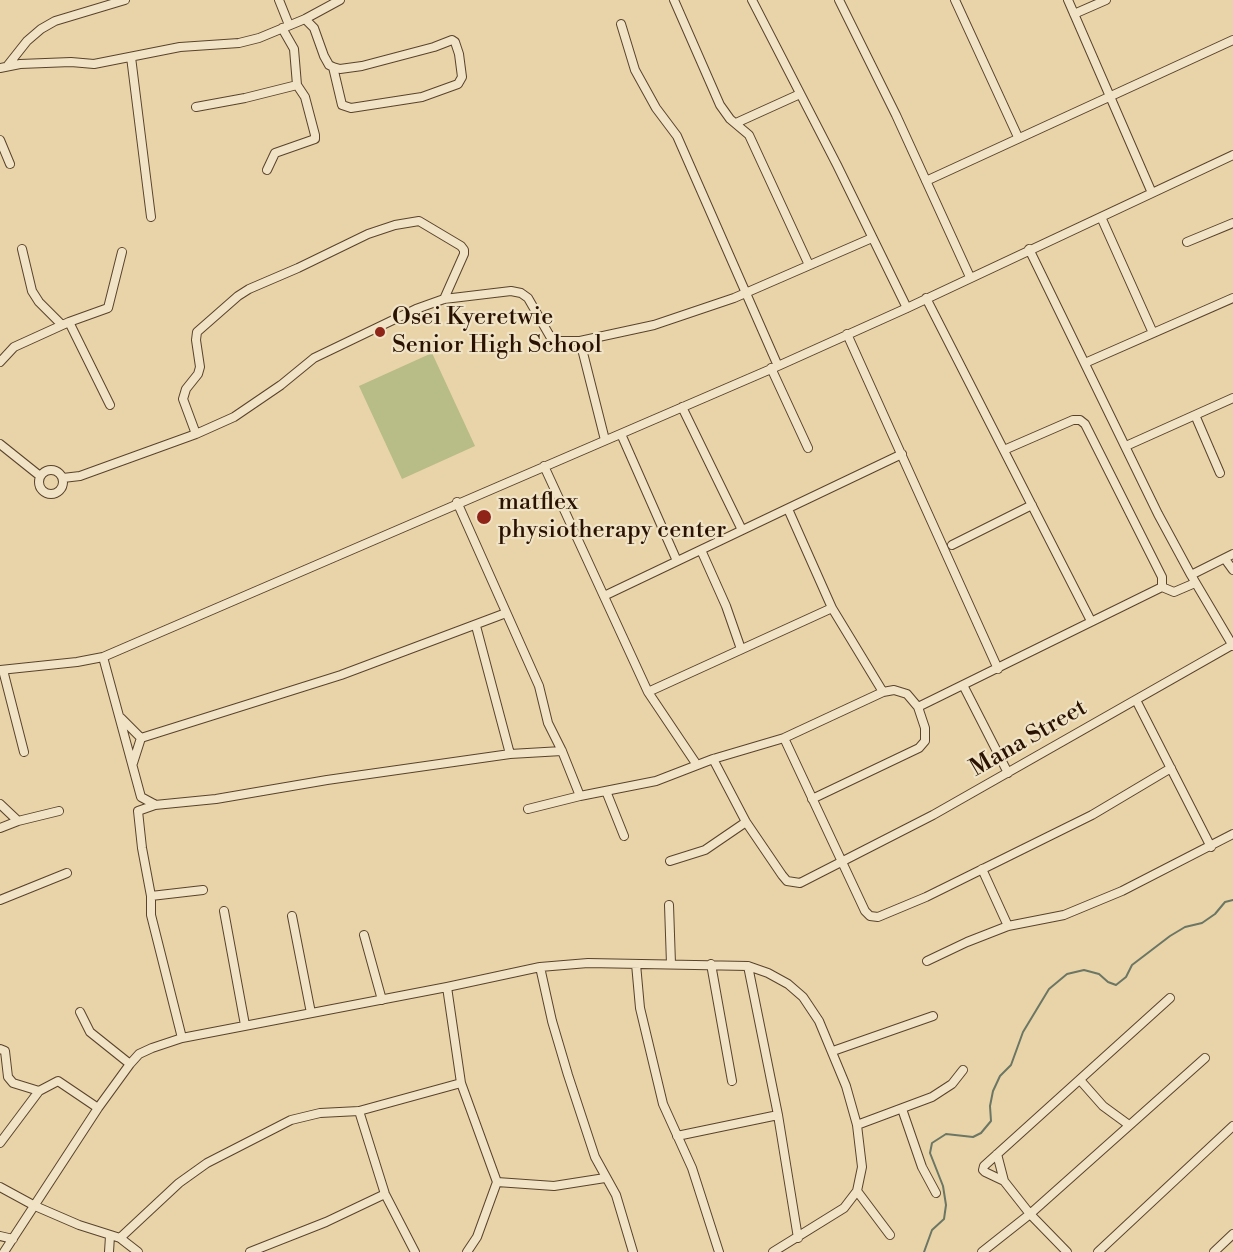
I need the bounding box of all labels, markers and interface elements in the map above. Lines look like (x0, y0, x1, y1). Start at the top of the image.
place label: Osei Kyeretwie Senior High School (392, 304, 602, 360)
marker: Osei Kyeretwie Senior High School (373, 325, 387, 339)
place label: matflex physiotherapy center (498, 489, 726, 545)
marker: matflex physiotherapy center (475, 508, 493, 526)
street label: Mana Street (966, 694, 1092, 784)

